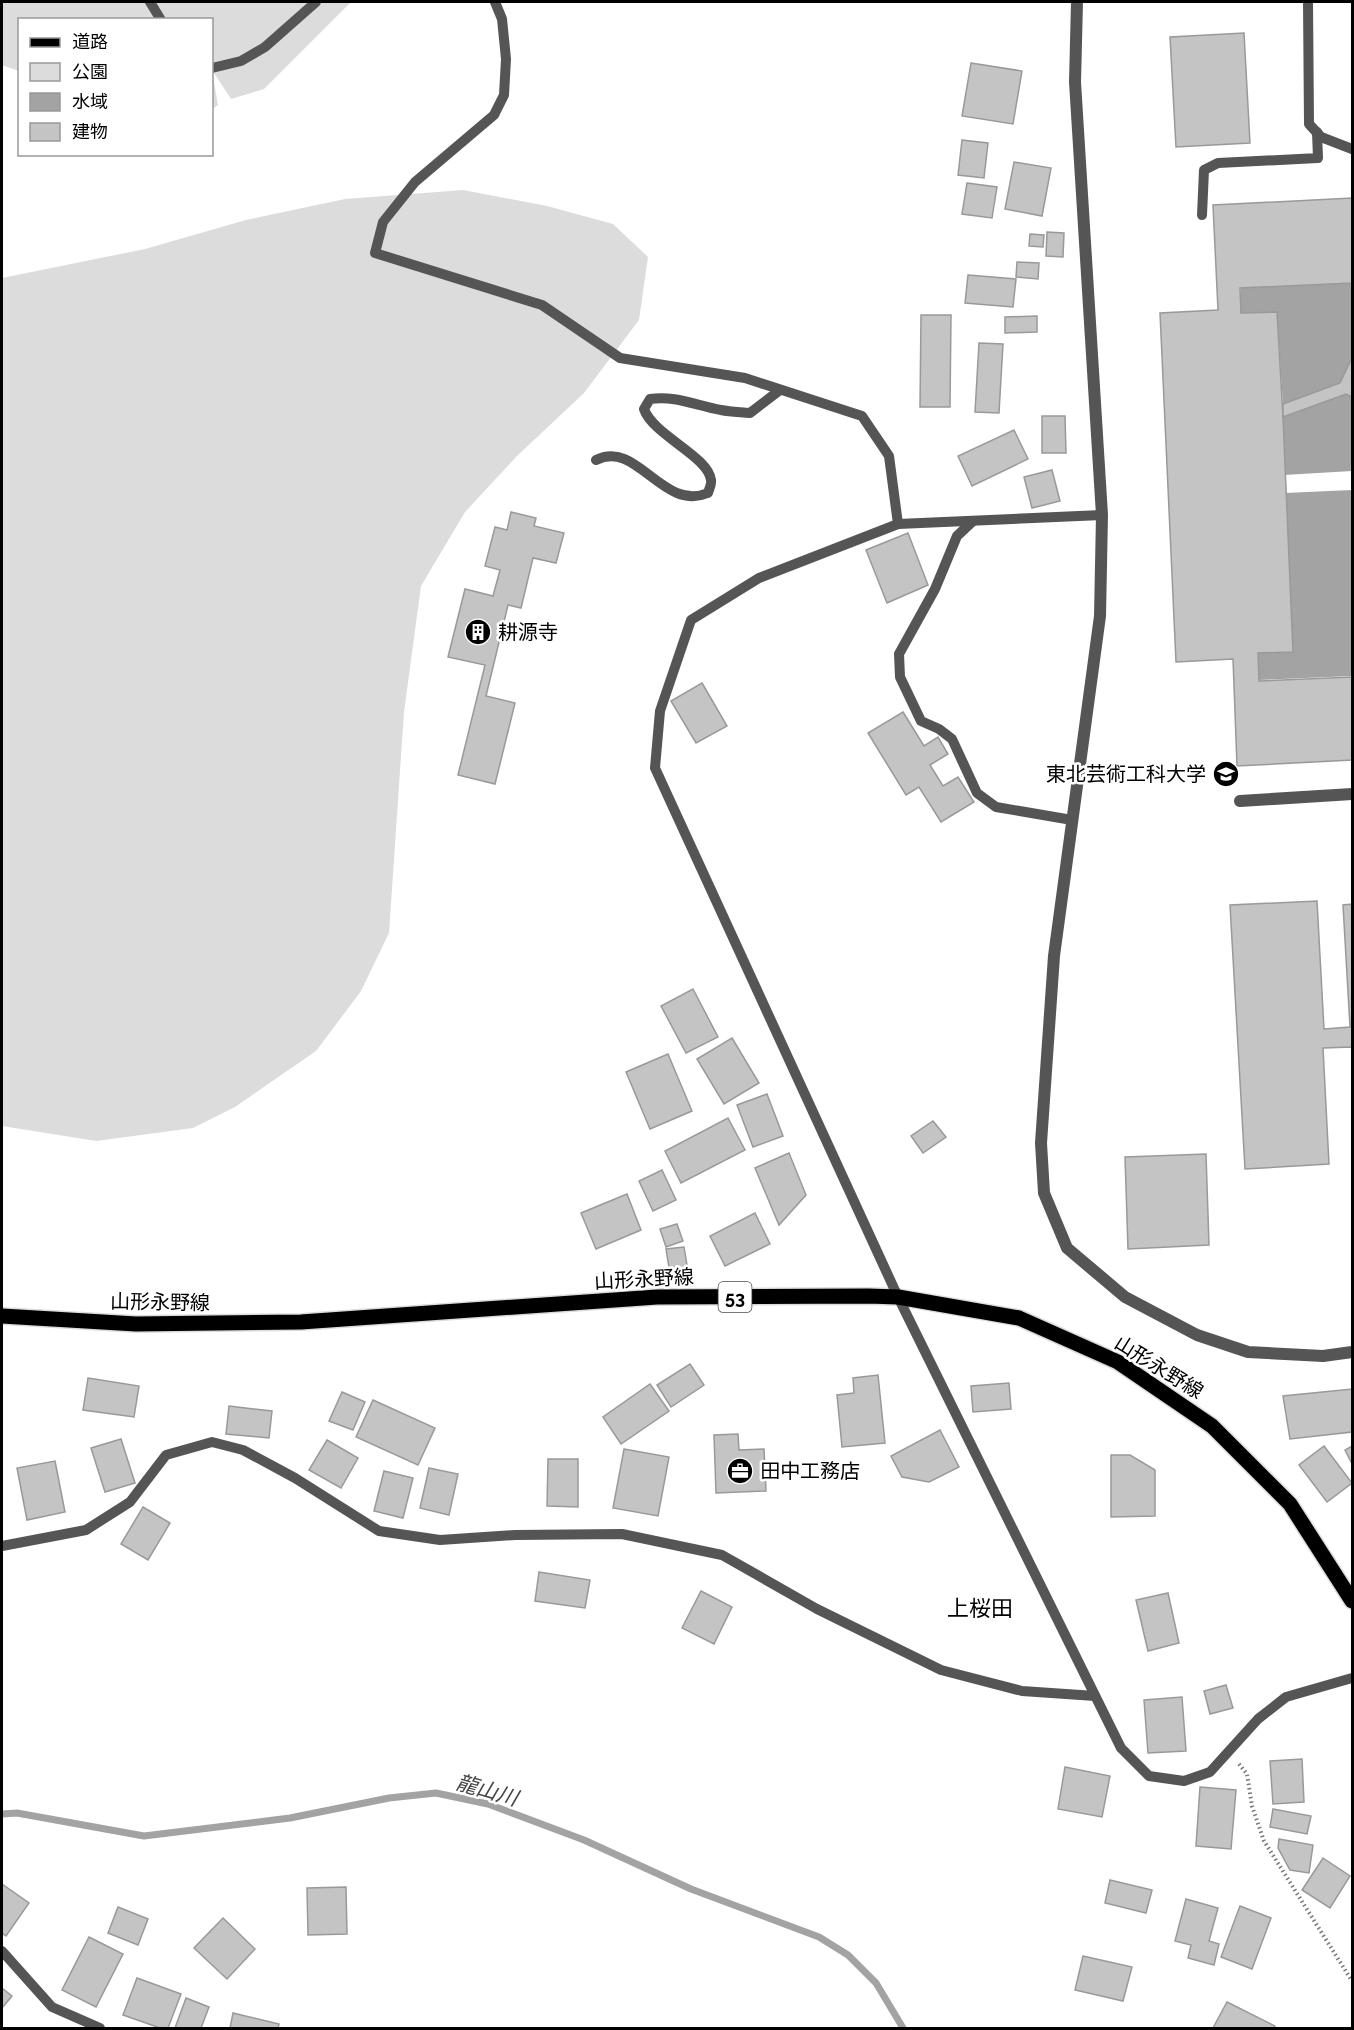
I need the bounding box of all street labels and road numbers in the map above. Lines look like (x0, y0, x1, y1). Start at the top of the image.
street label: 山形永野線 (593, 1264, 695, 1294)
road number: 53 (718, 1282, 752, 1312)
street label: 山形永野線 (110, 1289, 210, 1315)
street label: 山形永野線 (1110, 1330, 1208, 1404)

